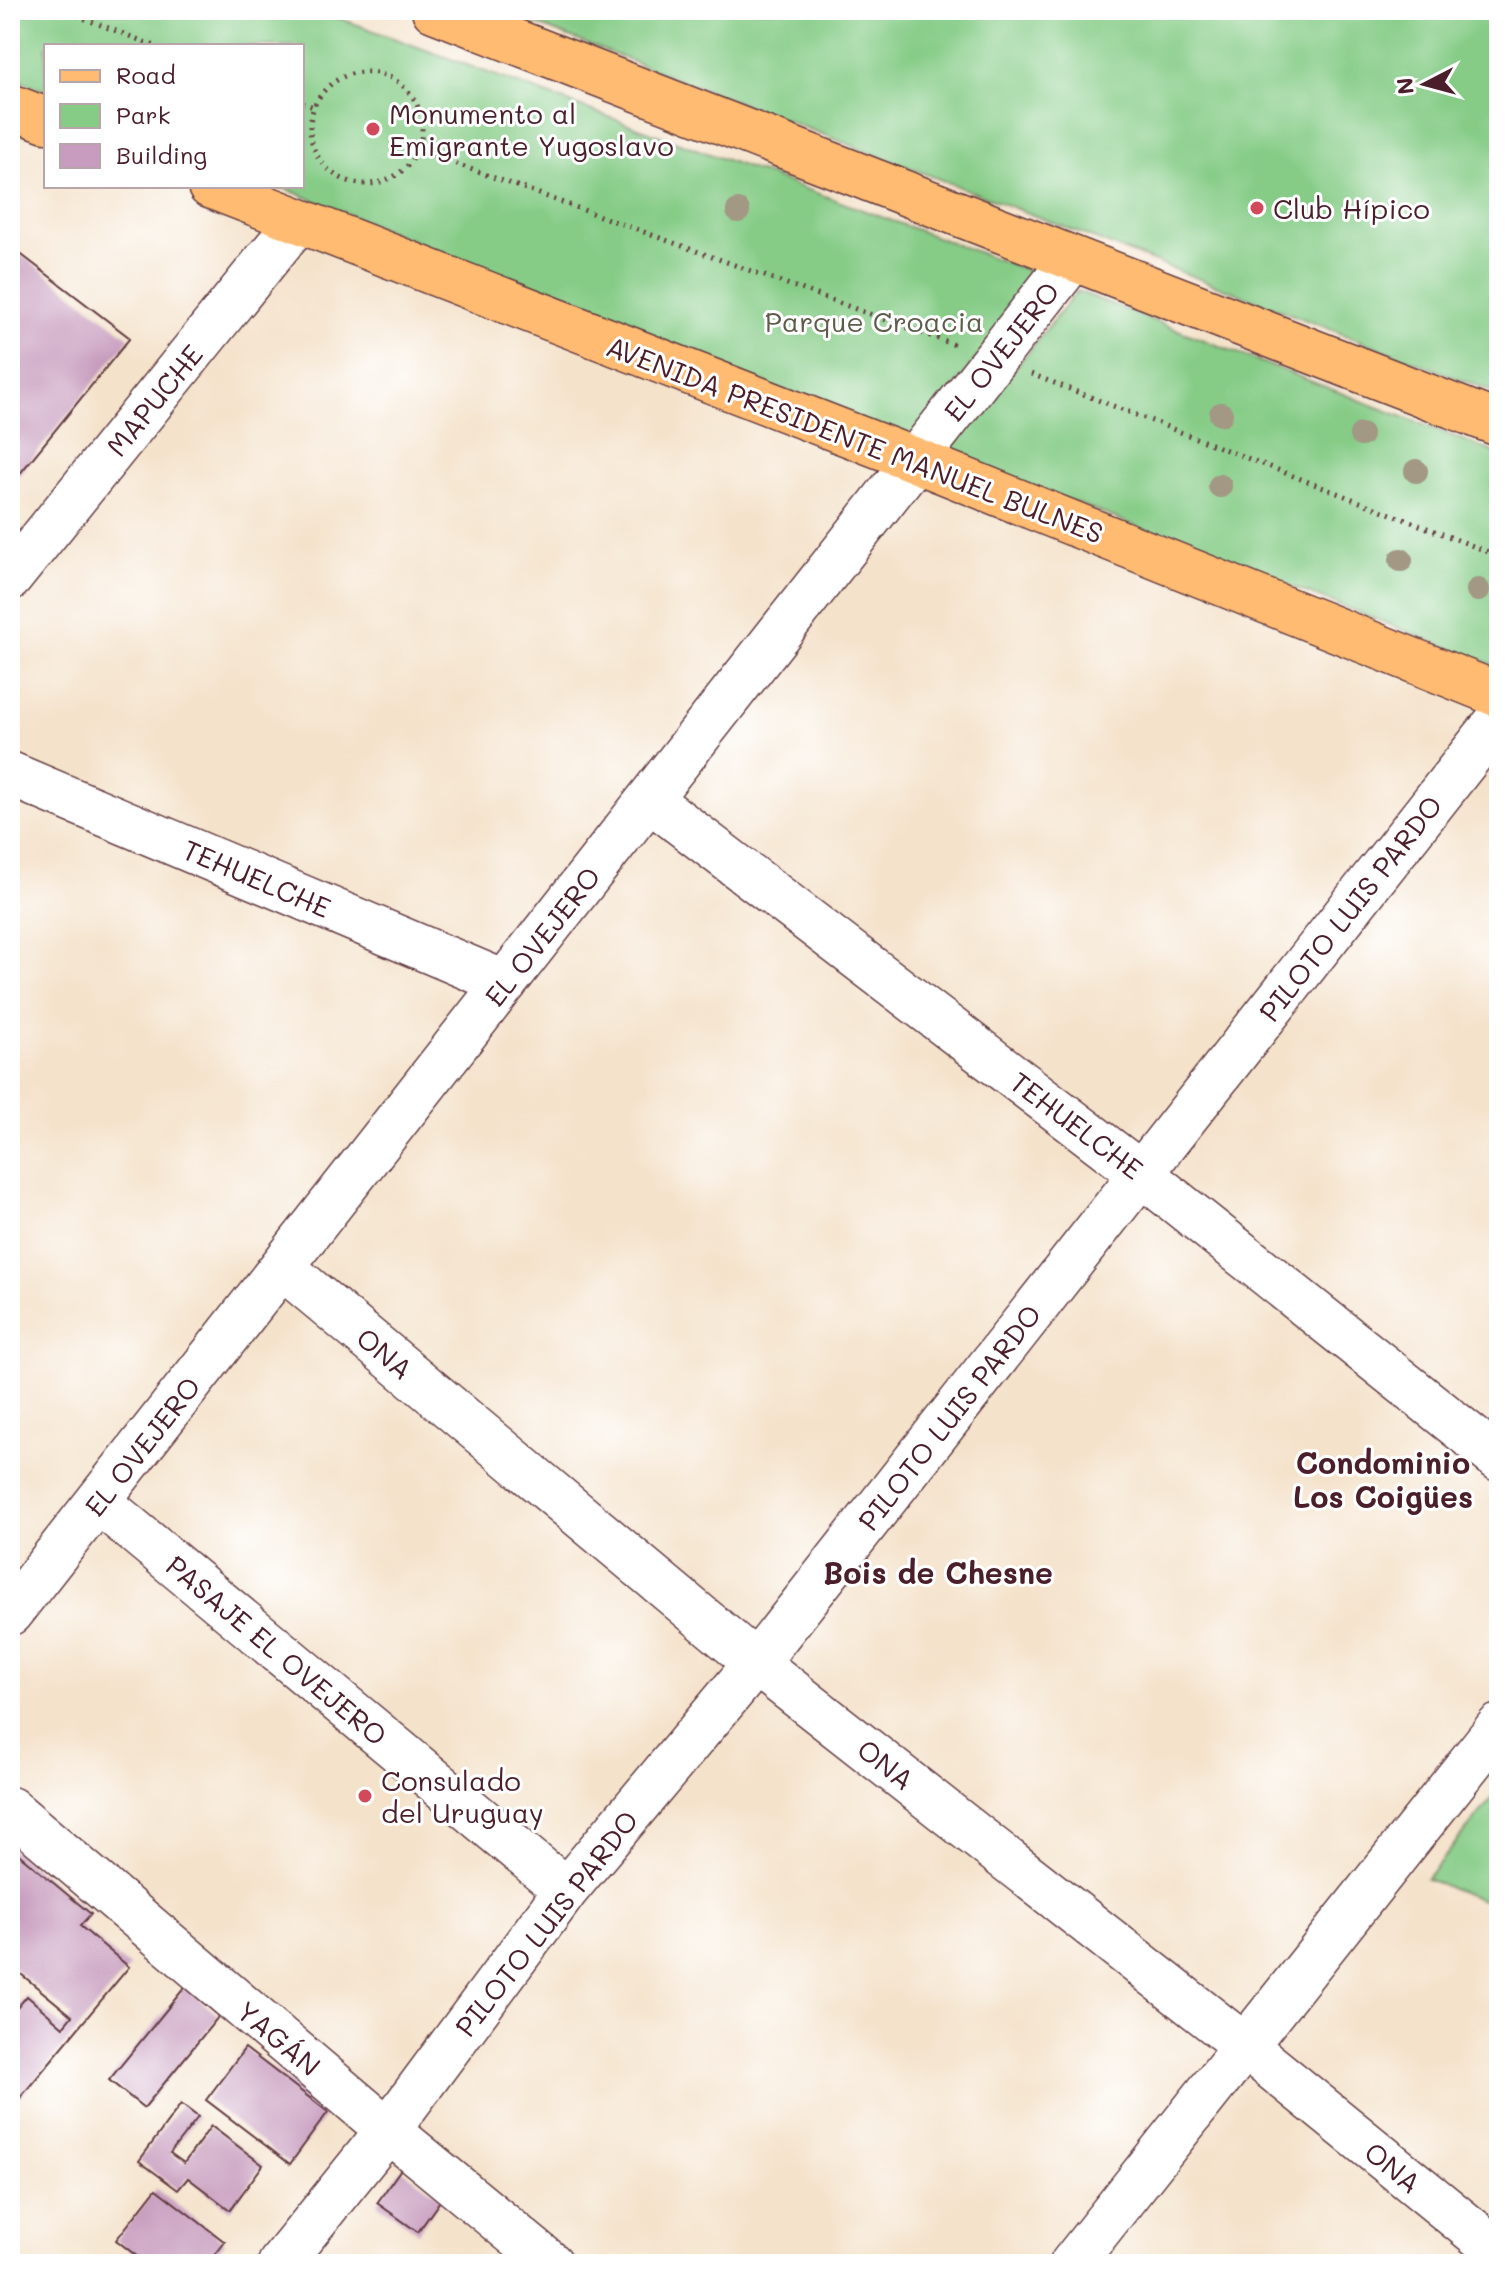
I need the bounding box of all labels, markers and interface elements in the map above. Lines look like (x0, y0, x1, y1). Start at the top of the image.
legend (44, 44, 304, 188)
north arrow (1385, 44, 1465, 124)
text: Road (116, 59, 176, 90)
text: N (1389, 76, 1420, 96)
place label: Monumento al Emigrante Yugoslavo (389, 95, 674, 163)
text: Park (116, 99, 170, 130)
marker: Monumento al Emigrante Yugoslavo (364, 120, 382, 138)
text: Building (116, 139, 207, 170)
place label: Club Hípico (1273, 190, 1430, 226)
marker: Club Hípico (1248, 199, 1266, 217)
street label: EL OVEJERO (935, 274, 1067, 428)
park label: Parque Croacia (765, 303, 983, 339)
street label: AVENIDA PRESIDENTE MANUEL BULNES (601, 327, 1109, 551)
street label: MAPUCHE (98, 337, 210, 463)
street label: PILOTO LUIS PARDO (1251, 788, 1449, 1028)
street label: TEHUELCHE (178, 831, 336, 925)
street label: EL OVEJERO (476, 859, 608, 1013)
street label: TEHUELCHE (1003, 1063, 1151, 1187)
street label: PILOTO LUIS PARDO (850, 1297, 1048, 1537)
street label: ONA (350, 1319, 420, 1387)
street label: EL OVEJERO (76, 1369, 208, 1523)
district label: Condominio Los Coigües (1293, 1442, 1473, 1516)
street label: PASAJE EL OVEJERO (159, 1547, 395, 1753)
district label: Bois de Chesne (823, 1552, 1053, 1592)
street label: ONA (850, 1731, 922, 1797)
place label: Consulado del Uruguay (381, 1762, 544, 1830)
marker: Consulado del Uruguay (356, 1787, 374, 1805)
street label: PILOTO LUIS PARDO (447, 1803, 645, 2043)
street label: YAGÁN (230, 1993, 328, 2083)
street label: ONA (1357, 2133, 1429, 2201)

